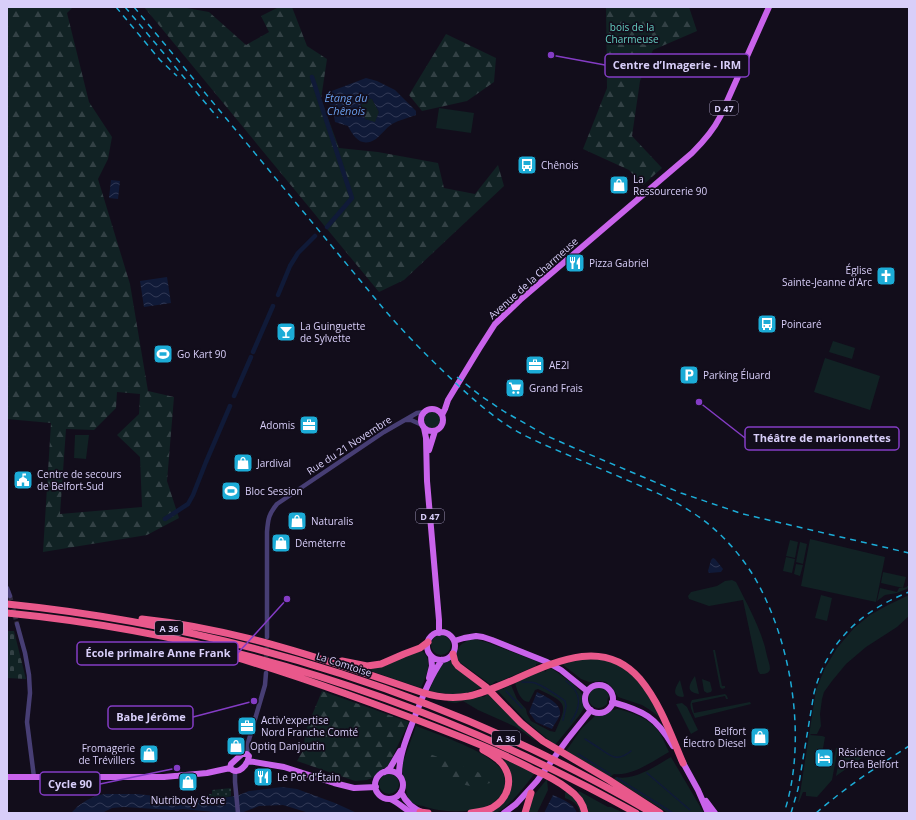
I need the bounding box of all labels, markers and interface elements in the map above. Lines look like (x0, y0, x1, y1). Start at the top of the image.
park label: bois de la Charmeuse (605, 20, 659, 46)
callout: Centre d’Imagerie - IRM (605, 54, 749, 77)
text: Centre d’Imagerie - IRM (613, 57, 741, 72)
water label: Étang du Chênois (324, 90, 368, 118)
road number: D 47 (710, 101, 738, 115)
bus stop icon: Chênois (516, 154, 538, 176)
place label: Chênois (541, 158, 579, 172)
place label: La Ressourcerie 90 (633, 172, 708, 198)
shop icon: La Ressourcerie 90 (608, 174, 630, 196)
street label: Avenue de la Charmeuse (485, 234, 581, 322)
restaurant icon: Pizza Gabriel (564, 252, 586, 274)
place label: Pizza Gabriel (589, 256, 649, 270)
place label: Église Sainte-Jeanne d'Arc (782, 263, 872, 289)
church icon: Église Sainte-Jeanne d'Arc (875, 265, 897, 287)
bus stop icon: Poincaré (756, 313, 778, 335)
place label: Poincaré (781, 317, 822, 331)
place label: La Guinguette de Sylvette (300, 319, 366, 345)
bar icon: La Guinguette de Sylvette (275, 321, 297, 343)
sports icon: Go Kart 90 (152, 343, 174, 365)
place label: Go Kart 90 (177, 347, 227, 361)
office icon: AE2I (524, 354, 546, 376)
place label: AE2I (549, 358, 569, 372)
parking icon: Parking Éluard (678, 364, 700, 386)
place label: Parking Éluard (703, 368, 771, 382)
supermarket icon: Grand Frais (504, 377, 526, 399)
place label: Grand Frais (529, 381, 583, 395)
street label: Rue du 21 Novembre (304, 412, 394, 478)
office icon: Adomis (298, 414, 320, 436)
place label: Adomis (260, 418, 295, 432)
callout: Théâtre de marionnettes (745, 427, 899, 450)
text: Théâtre de marionnettes (753, 430, 891, 445)
shop icon: Jardival (232, 452, 254, 474)
place label: Jardival (256, 456, 291, 470)
place label: Centre de secours de Belfort-Sud (37, 467, 122, 493)
public building icon: Centre de secours de Belfort-Sud (12, 469, 34, 491)
sports icon: Bloc Session (220, 480, 242, 502)
place label: Bloc Session (245, 484, 303, 498)
road number: D 47 (416, 509, 444, 523)
shop icon: Naturalis (286, 510, 308, 532)
place label: Naturalis (311, 514, 353, 528)
shop icon: Déméterre (270, 532, 292, 554)
place label: Déméterre (295, 536, 346, 550)
road number: A 36 (155, 621, 183, 635)
callout: École primaire Anne Frank (77, 642, 238, 665)
text: École primaire Anne Frank (86, 645, 231, 660)
street label: La Comtoise (315, 648, 374, 680)
callout: Babe Jérôme (108, 706, 193, 729)
text: Babe Jérôme (116, 709, 186, 724)
place label: Activ'expertise Nord Franche Comté (261, 713, 359, 739)
office icon: Activ'expertise Nord Franche Comté (236, 715, 258, 737)
place label: Belfort Électro Diesel (683, 724, 746, 750)
shop icon: Belfort Électro Diesel (749, 726, 771, 748)
road number: A 36 (492, 731, 520, 745)
shop icon: Optiq Danjoutin (225, 735, 247, 757)
place label: Optiq Danjoutin (250, 739, 325, 753)
place label: Fromagerie de Trévillers (78, 741, 135, 767)
shop icon: Fromagerie de Trévillers (138, 743, 160, 765)
place label: Résidence Orfea Belfort (838, 745, 899, 771)
hotel icon: Résidence Orfea Belfort (813, 747, 835, 769)
restaurant icon: Le Pot d'Étain (252, 766, 274, 788)
place label: Le Pot d'Étain (277, 770, 340, 784)
shop icon: Nutribody Store (177, 771, 199, 793)
callout: Cycle 90 (40, 772, 100, 795)
text: Cycle 90 (48, 776, 92, 791)
place label: Nutribody Store (151, 793, 226, 807)

